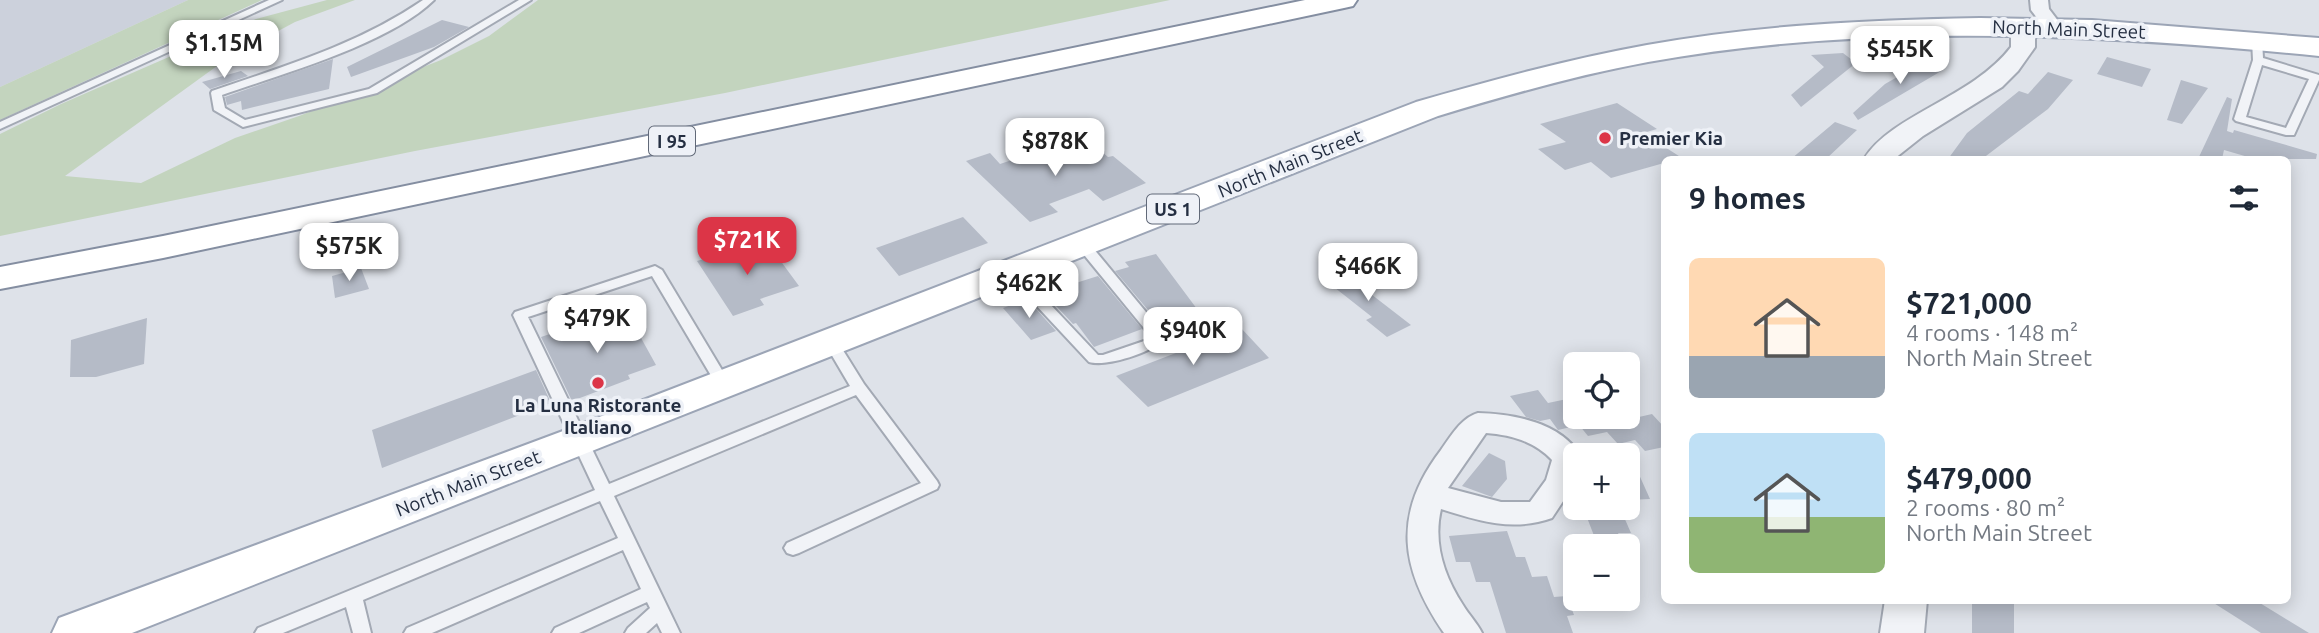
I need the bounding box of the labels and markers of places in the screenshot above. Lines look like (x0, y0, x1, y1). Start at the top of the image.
pin: $1.15M (167, 20, 281, 80)
pin: $545K (1851, 27, 1949, 86)
pin: $878K (1006, 118, 1104, 178)
place label: Premier Kia (1619, 127, 1723, 149)
marker: Premier Kia (1597, 130, 1613, 146)
pin: $721K (698, 218, 796, 277)
pin: $575K (300, 224, 398, 283)
pin: $466K (1319, 244, 1417, 303)
pin: $462K (980, 260, 1078, 320)
pin: $479K (548, 296, 646, 355)
pin: $940K (1144, 308, 1242, 367)
marker: La Luna Ristorante Italiano (590, 375, 606, 391)
place label: La Luna Ristorante Italiano (515, 394, 682, 438)

